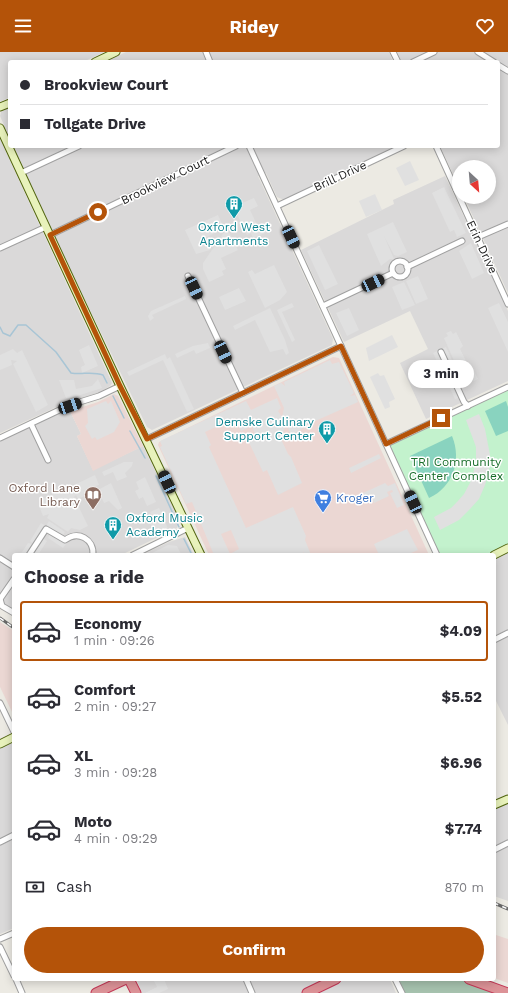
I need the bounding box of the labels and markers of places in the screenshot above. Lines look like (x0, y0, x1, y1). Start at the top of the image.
building icon: Oxford West Apartments (224, 194, 244, 219)
place label: Oxford West Apartments (198, 220, 270, 248)
place label: Demske Culinary Support Center (215, 415, 315, 443)
building icon: Demske Culinary Support Center (317, 419, 337, 444)
place label: Oxford Lane Library (8, 481, 81, 509)
library icon: Oxford Lane Library (83, 485, 103, 510)
supermarket icon: Kroger (313, 488, 333, 513)
place label: Kroger (336, 491, 374, 505)
place label: Oxford Music Academy (126, 511, 203, 539)
building icon: Oxford Music Academy (103, 515, 123, 540)

